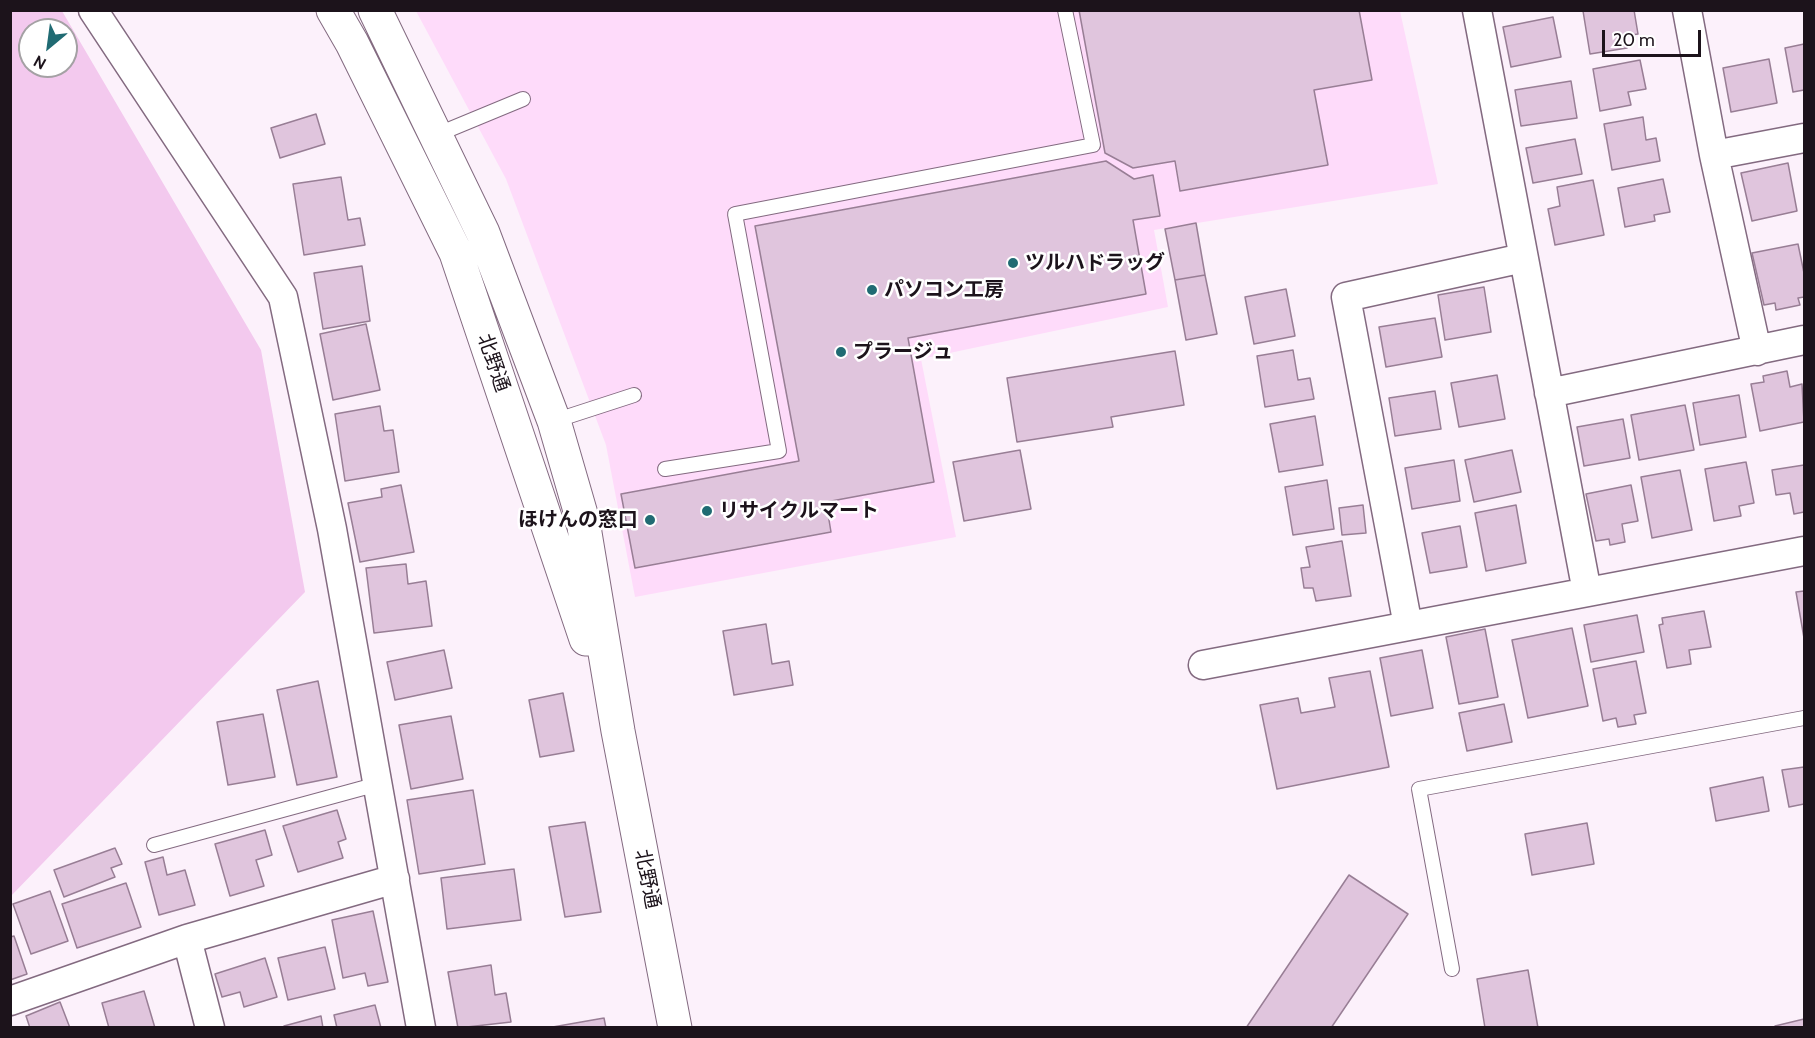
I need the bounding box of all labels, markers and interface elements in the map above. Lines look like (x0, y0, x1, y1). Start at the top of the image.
north arrow (18, 18, 78, 78)
scale bar (1605, 18, 1704, 56)
text: 20 m (1613, 29, 1655, 51)
text: N (30, 51, 50, 73)
place label: ツルハドラッグ (1025, 251, 1165, 275)
marker: ツルハドラッグ (1006, 256, 1020, 270)
place label: パソコン工房 (884, 278, 1004, 302)
marker: パソコン工房 (865, 283, 879, 297)
street label: 北野通 (472, 331, 514, 395)
place label: プラージュ (853, 340, 953, 364)
marker: プラージュ (834, 345, 848, 359)
place label: リサイクルマート (719, 499, 879, 523)
marker: リサイクルマート (700, 504, 714, 518)
place label: ほけんの窓口 (518, 508, 638, 532)
marker: ほけんの窓口 (643, 513, 657, 527)
street label: 北野通 (629, 847, 665, 911)

